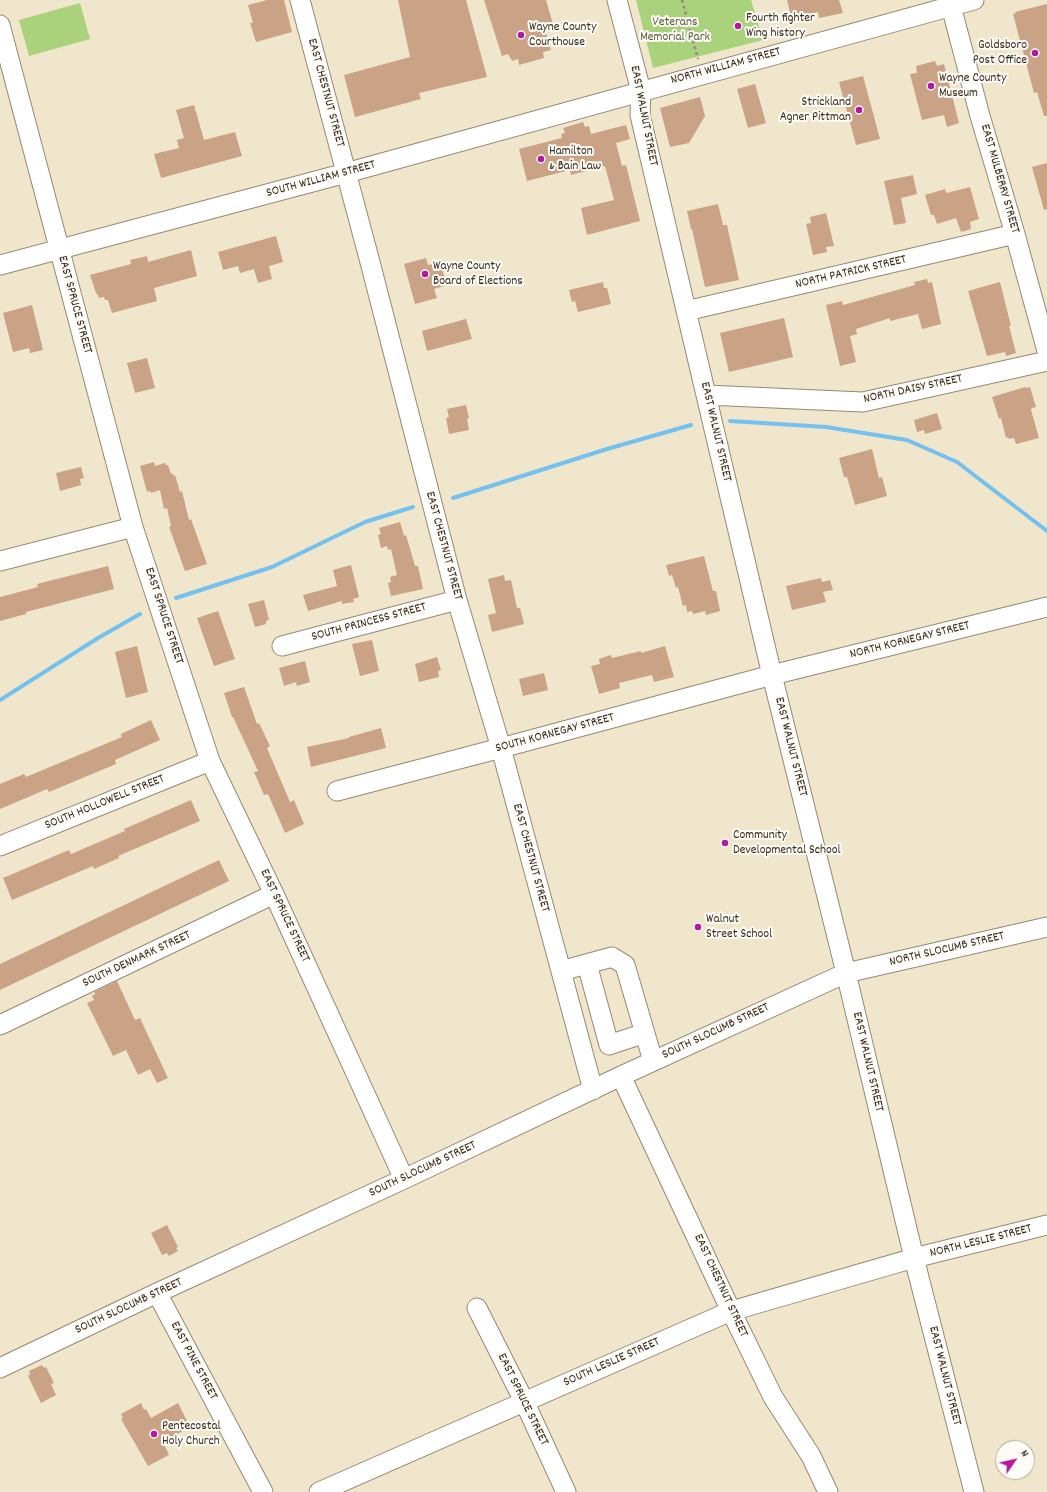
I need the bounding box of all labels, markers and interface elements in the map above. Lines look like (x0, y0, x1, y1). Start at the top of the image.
place label: Fourth fighter Wing history (746, 11, 815, 42)
park label: Veterans Memorial Park (640, 15, 710, 46)
place label: Wayne County Courthouse (529, 20, 596, 51)
marker: Fourth fighter Wing history (733, 21, 743, 31)
marker: Wayne County Courthouse (516, 30, 526, 40)
street label: EAST CHESTNUT STREET (303, 37, 347, 149)
place label: Goldsboro Post Office (973, 38, 1027, 69)
street label: NORTH WILLIAM STREET (669, 45, 783, 89)
marker: Goldsboro Post Office (1030, 48, 1040, 58)
street label: EAST WALNUT STREET (626, 64, 660, 168)
place label: Wayne County Museum (939, 71, 1006, 102)
marker: Wayne County Museum (926, 81, 936, 91)
place label: Strickland Agner Pittman (780, 95, 851, 126)
marker: Strickland Agner Pittman (854, 105, 864, 115)
street label: EAST MULBERRY STREET (976, 123, 1022, 235)
place label: Hamilton & Bain Law (549, 144, 601, 175)
marker: Hamilton & Bain Law (536, 154, 546, 164)
street label: SOUTH WILLIAM STREET (265, 158, 377, 202)
street label: NORTH PATRICK STREET (794, 253, 908, 293)
street label: EAST SPRUCE STREET (53, 254, 95, 356)
place label: Wayne County Board of Elections (433, 259, 523, 290)
marker: Wayne County Board of Elections (420, 269, 430, 279)
street label: NORTH DAISY STREET (862, 372, 964, 408)
street label: EAST WALNUT STREET (696, 381, 734, 483)
street label: EAST CHESTNUT STREET (421, 490, 465, 602)
street label: EAST SPRUCE STREET (140, 566, 186, 666)
street label: SOUTH PRINCESS STREET (310, 600, 428, 646)
street label: NORTH KORNEGAY STREET (849, 619, 971, 663)
street label: EAST WALNUT STREET (770, 696, 810, 798)
street label: SOUTH KORNEGAY STREET (494, 711, 616, 757)
street label: SOUTH HOLLOWELL STREET (43, 772, 167, 834)
street label: EAST CHESTNUT STREET (508, 802, 552, 914)
place label: Community Developmental School (733, 828, 841, 859)
marker: Community Developmental School (720, 838, 730, 848)
street label: EAST SPRUCE STREET (256, 867, 312, 965)
place label: Walnut Street School (706, 912, 772, 943)
marker: Walnut Street School (693, 922, 703, 932)
street label: SOUTH DENMARK STREET (80, 928, 194, 992)
street label: NORTH SLOCUMB STREET (888, 929, 1006, 971)
street label: SOUTH SLOCUMB STREET (660, 1000, 772, 1064)
street label: EAST WALNUT STREET (848, 1011, 886, 1113)
street label: SOUTH SLOCUMB STREET (367, 1138, 479, 1202)
street label: NORTH LESLIE STREET (928, 1222, 1034, 1262)
street label: EAST CHESTNUT STREET (689, 1232, 751, 1340)
street label: SOUTH SLOCUMB STREET (73, 1275, 185, 1339)
street label: EAST PINE STREET (166, 1319, 220, 1403)
street label: EAST WALNUT STREET (924, 1325, 964, 1427)
street label: SOUTH LESLIE STREET (561, 1335, 663, 1391)
street label: EAST SPRUCE STREET (493, 1351, 551, 1449)
place label: Pentecostal Holy Church (162, 1419, 221, 1450)
marker: Pentecostal Holy Church (149, 1429, 159, 1439)
north arrow (995, 1440, 1035, 1480)
text: N (1016, 1447, 1032, 1461)

